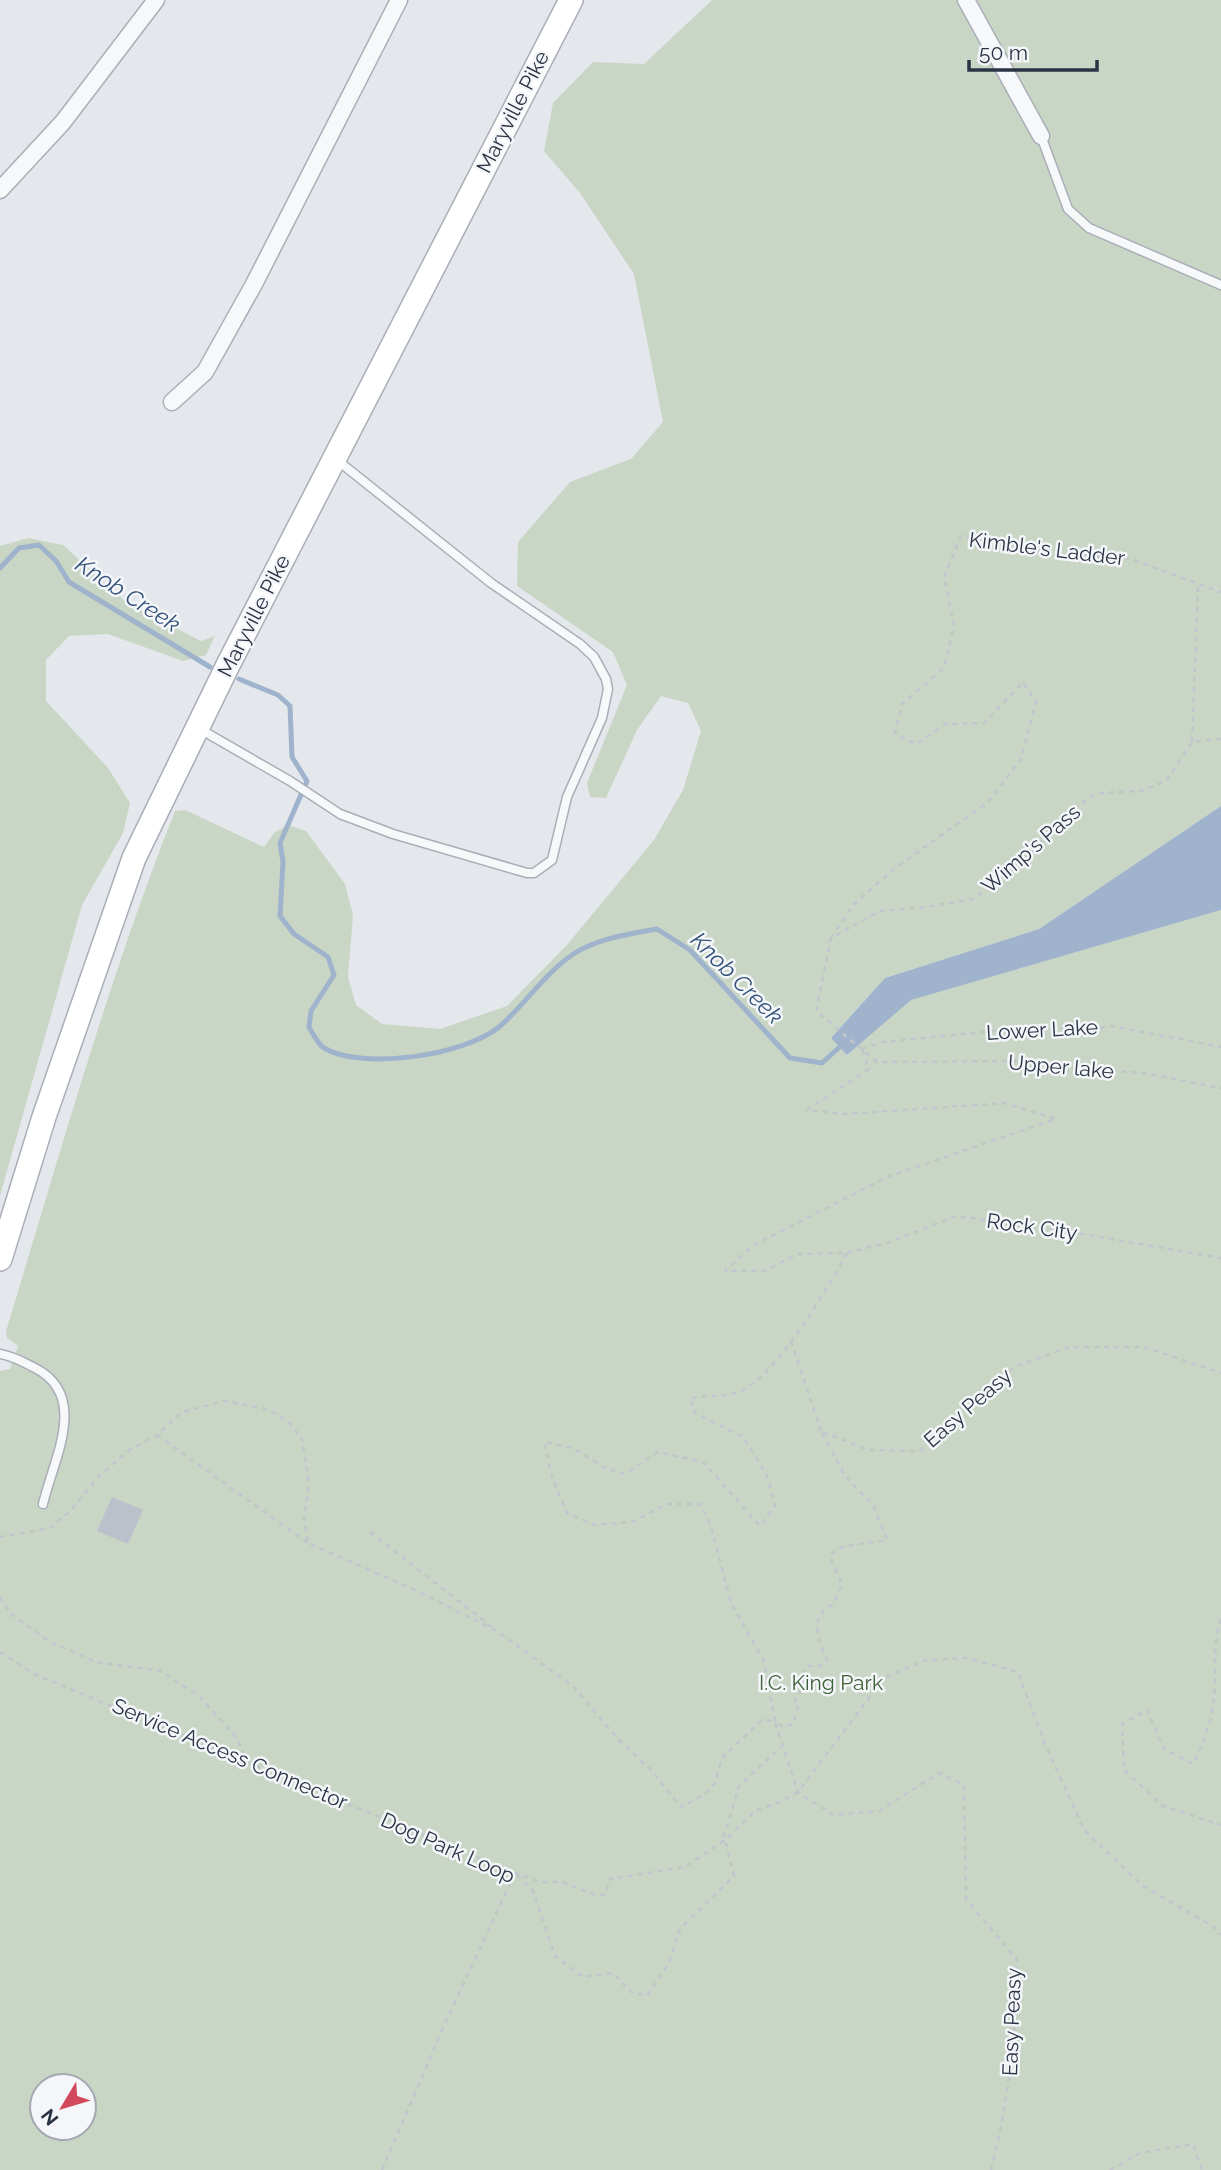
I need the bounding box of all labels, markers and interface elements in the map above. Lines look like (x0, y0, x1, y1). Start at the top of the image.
scale bar (969, 28, 1097, 72)
text: 50 m (979, 40, 1028, 65)
street label: Maryville Pike (471, 46, 554, 177)
street label: Kimble's Ladder (968, 527, 1127, 571)
water label: Knob Creek (71, 550, 186, 637)
street label: Maryville Pike (212, 550, 295, 681)
street label: Wimp's Pass (976, 799, 1085, 898)
water label: Knob Creek (686, 926, 789, 1029)
street label: Lower Lake (985, 1014, 1099, 1045)
street label: Upper lake (1007, 1049, 1115, 1084)
street label: Rock City (985, 1208, 1079, 1245)
street label: Easy Peasy (919, 1363, 1017, 1453)
park label: I.C. King Park (759, 1670, 883, 1695)
street label: Service Access Connector (109, 1693, 352, 1815)
street label: Dog Park Loop (377, 1807, 519, 1888)
street label: Easy Peasy (997, 1967, 1026, 2076)
north arrow (28, 2072, 98, 2142)
text: N (36, 2105, 63, 2130)

